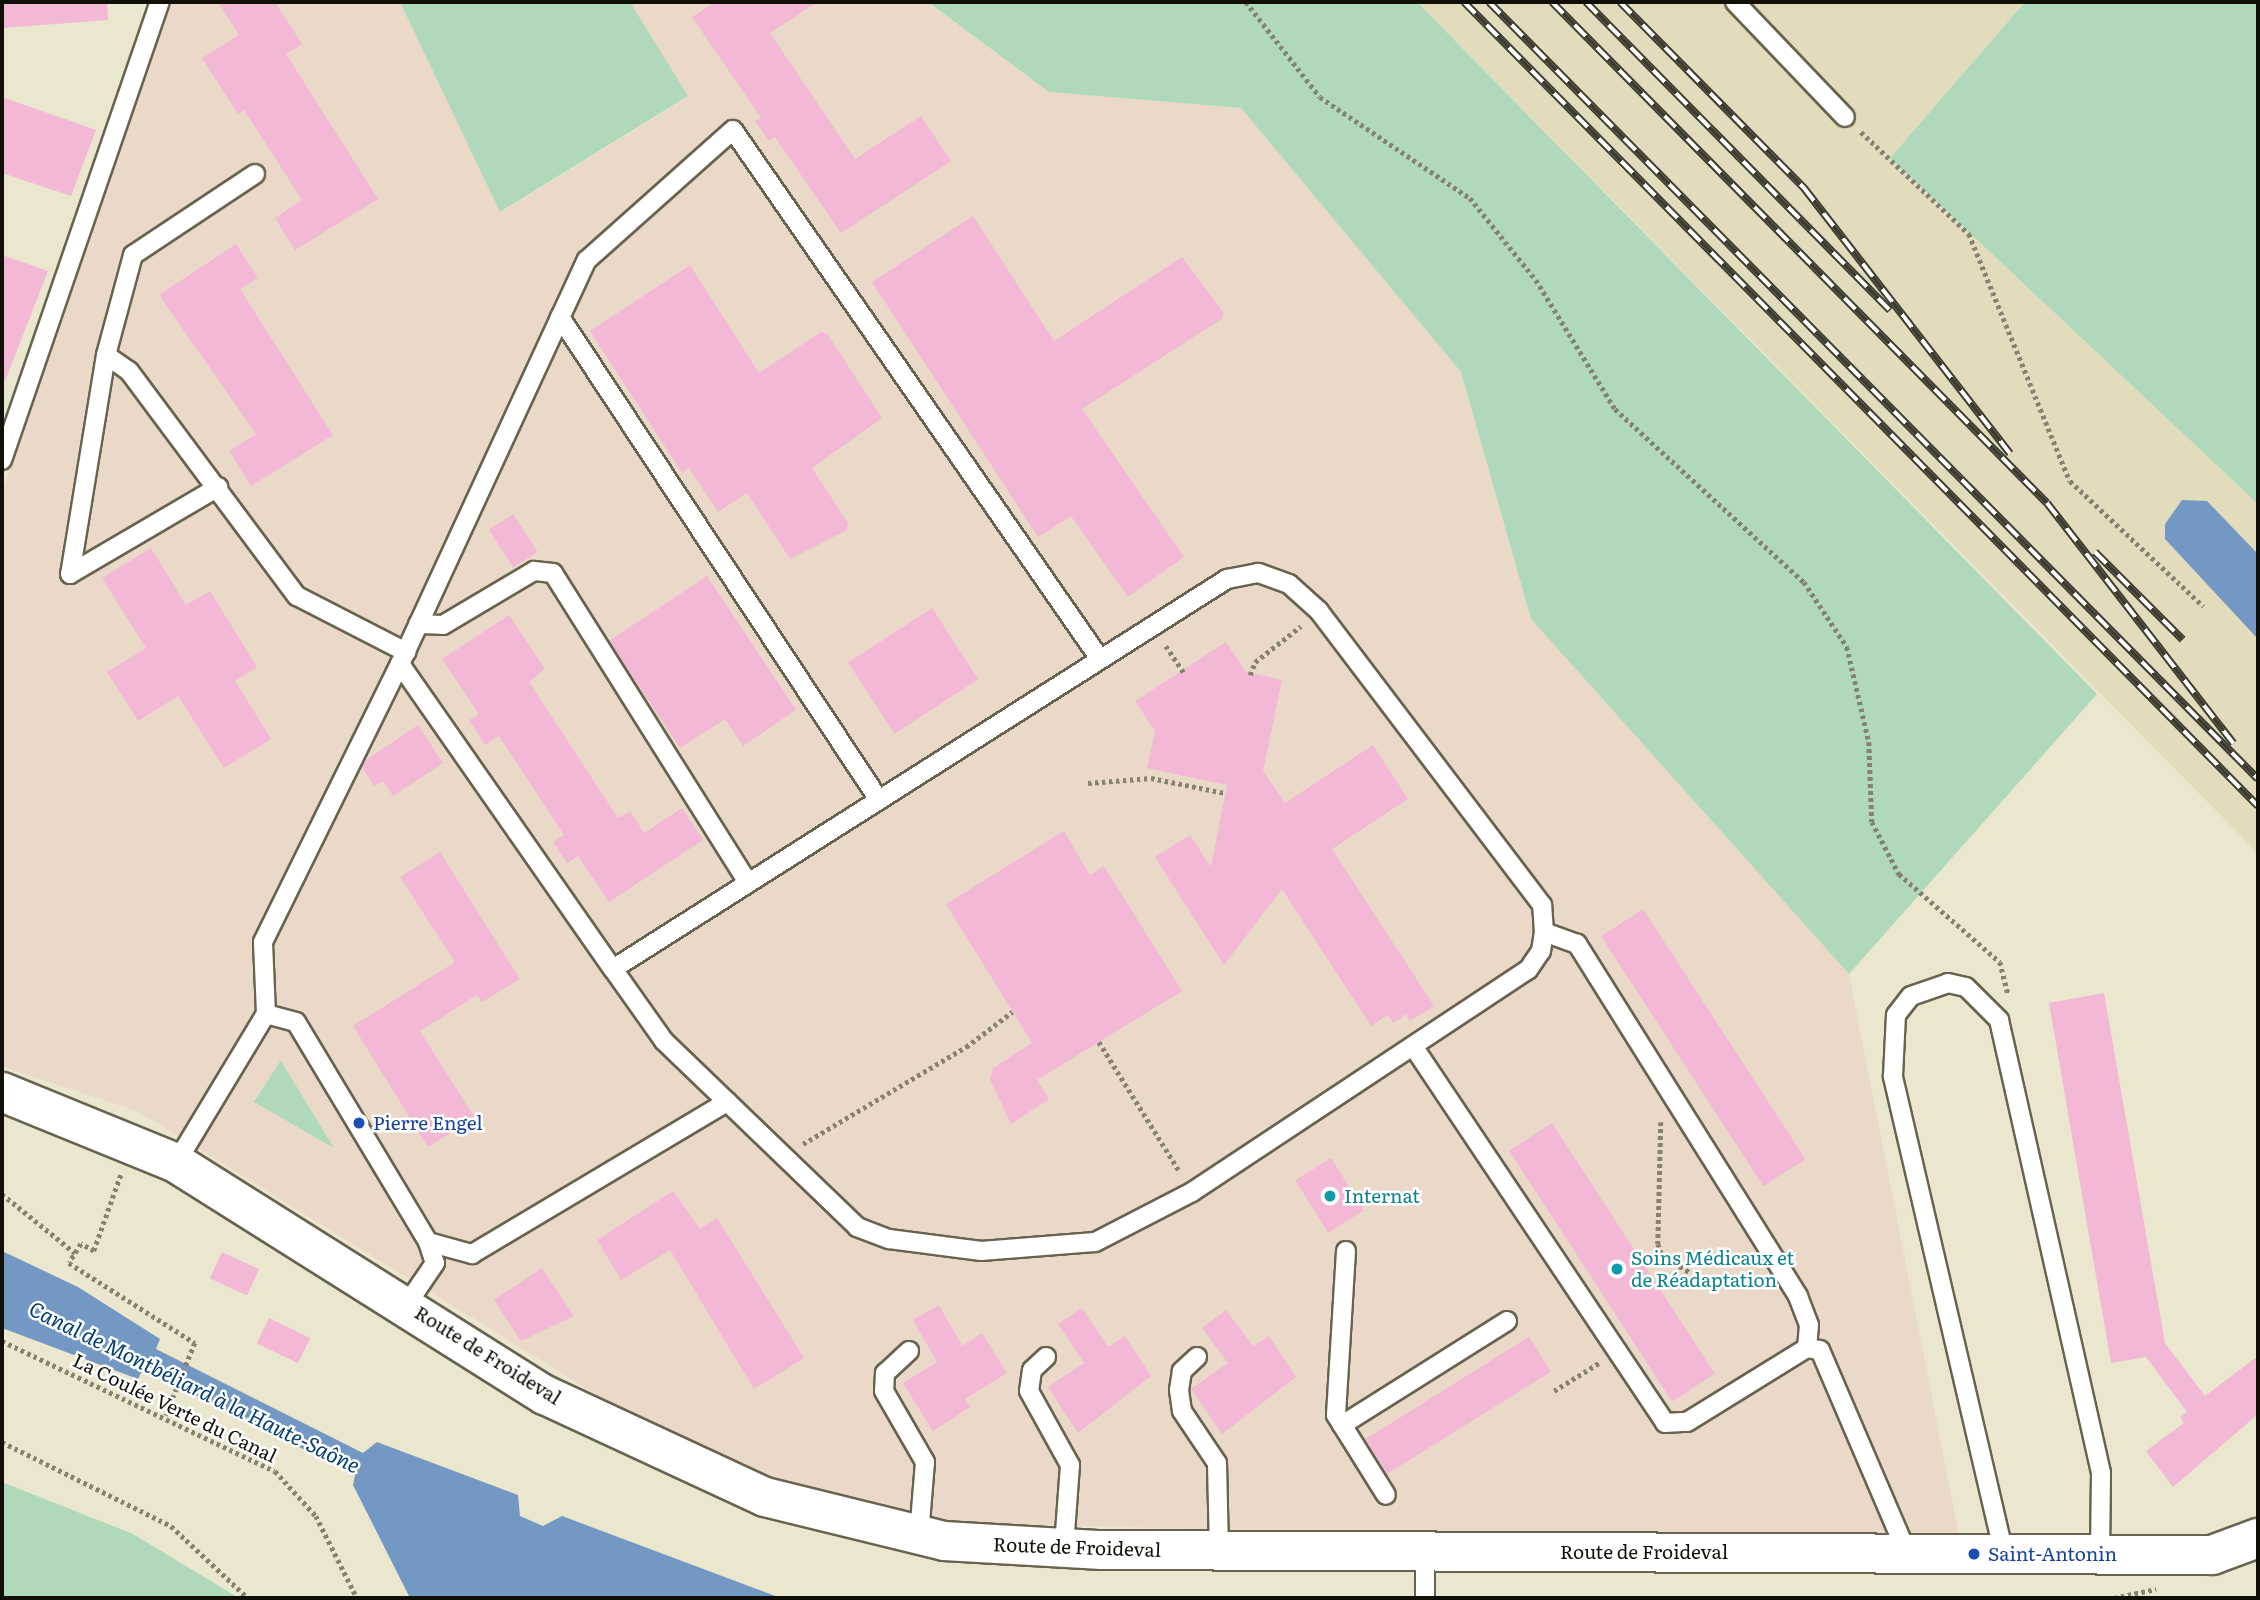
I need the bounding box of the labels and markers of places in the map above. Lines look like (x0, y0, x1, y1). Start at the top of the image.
place label: Pierre Engel (373, 1112, 483, 1134)
marker: Pierre Engel (351, 1115, 367, 1131)
place label: Internat (1344, 1185, 1420, 1207)
marker: Internat (1322, 1188, 1338, 1204)
place label: Soins Médicaux et de Réadaptation (1631, 1247, 1794, 1291)
marker: Soins Médicaux et de Réadaptation (1609, 1261, 1625, 1277)
place label: Saint-Antonin (1988, 1543, 2117, 1565)
marker: Saint-Antonin (1966, 1546, 1982, 1562)

